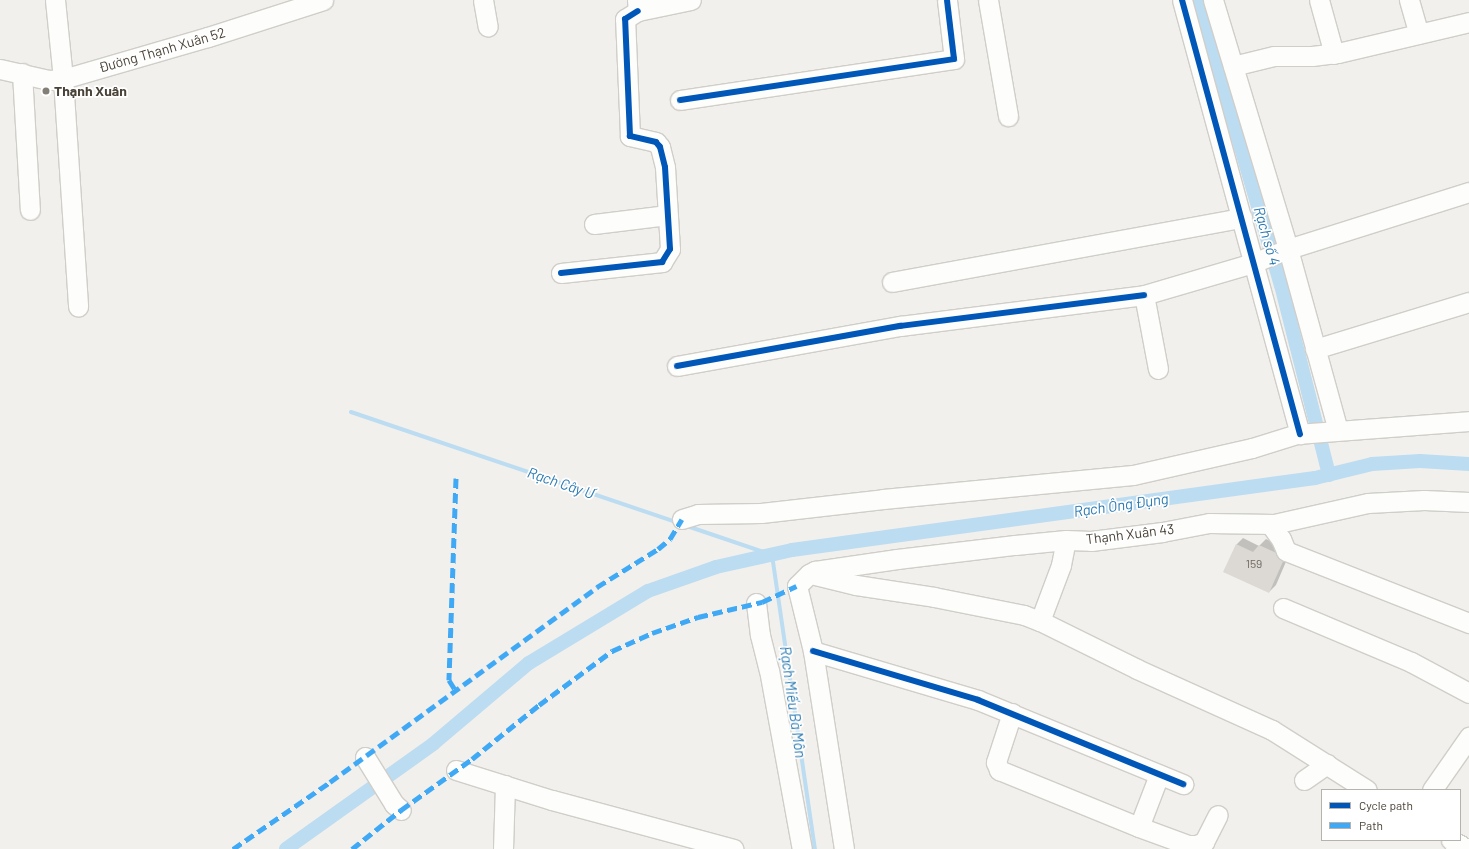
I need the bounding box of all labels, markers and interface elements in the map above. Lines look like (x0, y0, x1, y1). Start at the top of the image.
street label: Đường Thạnh Xuân 52 (97, 24, 227, 76)
place label: Thạnh Xuân (54, 83, 127, 99)
marker: Thạnh Xuân (41, 86, 51, 96)
water label: Rạch số 4 (1250, 205, 1284, 267)
water label: Rạch Cây Ư (525, 463, 597, 503)
water label: Rạch Ông Đụng (1073, 489, 1169, 521)
street label: Thạnh Xuân 43 (1085, 520, 1175, 548)
house number: 159 (1246, 557, 1262, 571)
water label: Rạch Miếu Bà Môn (776, 645, 810, 759)
legend (1321, 789, 1461, 841)
text: Cycle path (1359, 798, 1413, 812)
text: Path (1359, 818, 1383, 832)

